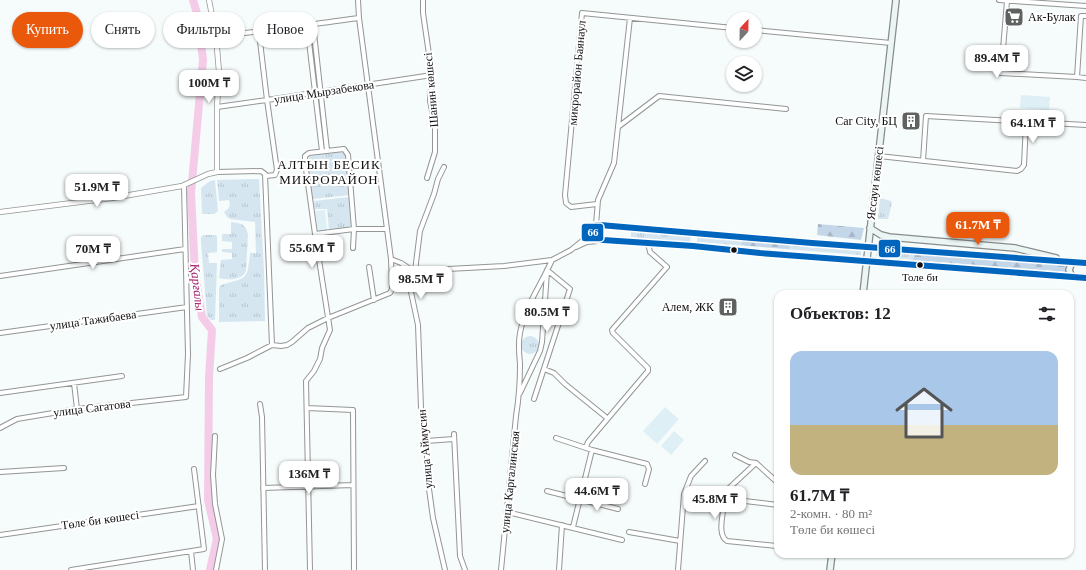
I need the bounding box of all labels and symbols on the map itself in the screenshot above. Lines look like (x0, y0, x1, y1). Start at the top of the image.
supermarket icon: Ак-Булак (1003, 6, 1025, 28)
place label: Ак-Булак (1028, 10, 1076, 24)
north arrow (726, 12, 762, 48)
street label: микрорайон Баянаул (565, 20, 589, 126)
pin: 89.4M ₸ (960, 45, 1034, 79)
street label: Шанин көшесі (421, 51, 441, 128)
pin: 100M ₸ (176, 70, 242, 104)
street label: улица Мырзабекова (273, 77, 376, 107)
building icon: Car City, БЦ (900, 110, 922, 132)
pin: 64.1M ₸ (996, 110, 1070, 144)
place label: Car City, БЦ (835, 114, 897, 128)
street label: Яссауи көшесі (864, 145, 887, 221)
district label: АЛТЫН БЕСИК МИКРОРАЙОН (277, 157, 381, 187)
pin: 51.9M ₸ (60, 174, 134, 208)
pin: 61.7M ₸ (941, 212, 1015, 246)
line badge: 66 (581, 223, 604, 242)
text: 66 (588, 226, 599, 238)
pin: 55.6M ₸ (275, 235, 349, 269)
pin: 70M ₸ (65, 236, 121, 270)
line badge: 66 (878, 239, 901, 258)
text: 66 (885, 243, 896, 255)
unlabelled marker (729, 245, 739, 255)
marker: Толе би (915, 260, 925, 270)
water label: Қарғалы (187, 261, 208, 312)
pin: 98.5M ₸ (384, 266, 458, 300)
place label: Толе би (902, 271, 938, 283)
building icon: Алем, ЖК (717, 296, 739, 318)
pin: 80.5M ₸ (510, 299, 584, 333)
place label: Алем, ЖК (662, 300, 715, 314)
street label: улица Тажибаева (49, 307, 138, 333)
street label: улица Сагатова (53, 396, 132, 420)
street label: улица Аймусин (415, 408, 435, 489)
street label: улица Каргалинская (498, 430, 522, 534)
pin: 136M ₸ (276, 461, 342, 495)
pin: 44.6M ₸ (560, 478, 634, 512)
pin: 45.8M ₸ (678, 486, 752, 520)
street label: Төле би көшесі (60, 508, 141, 532)

